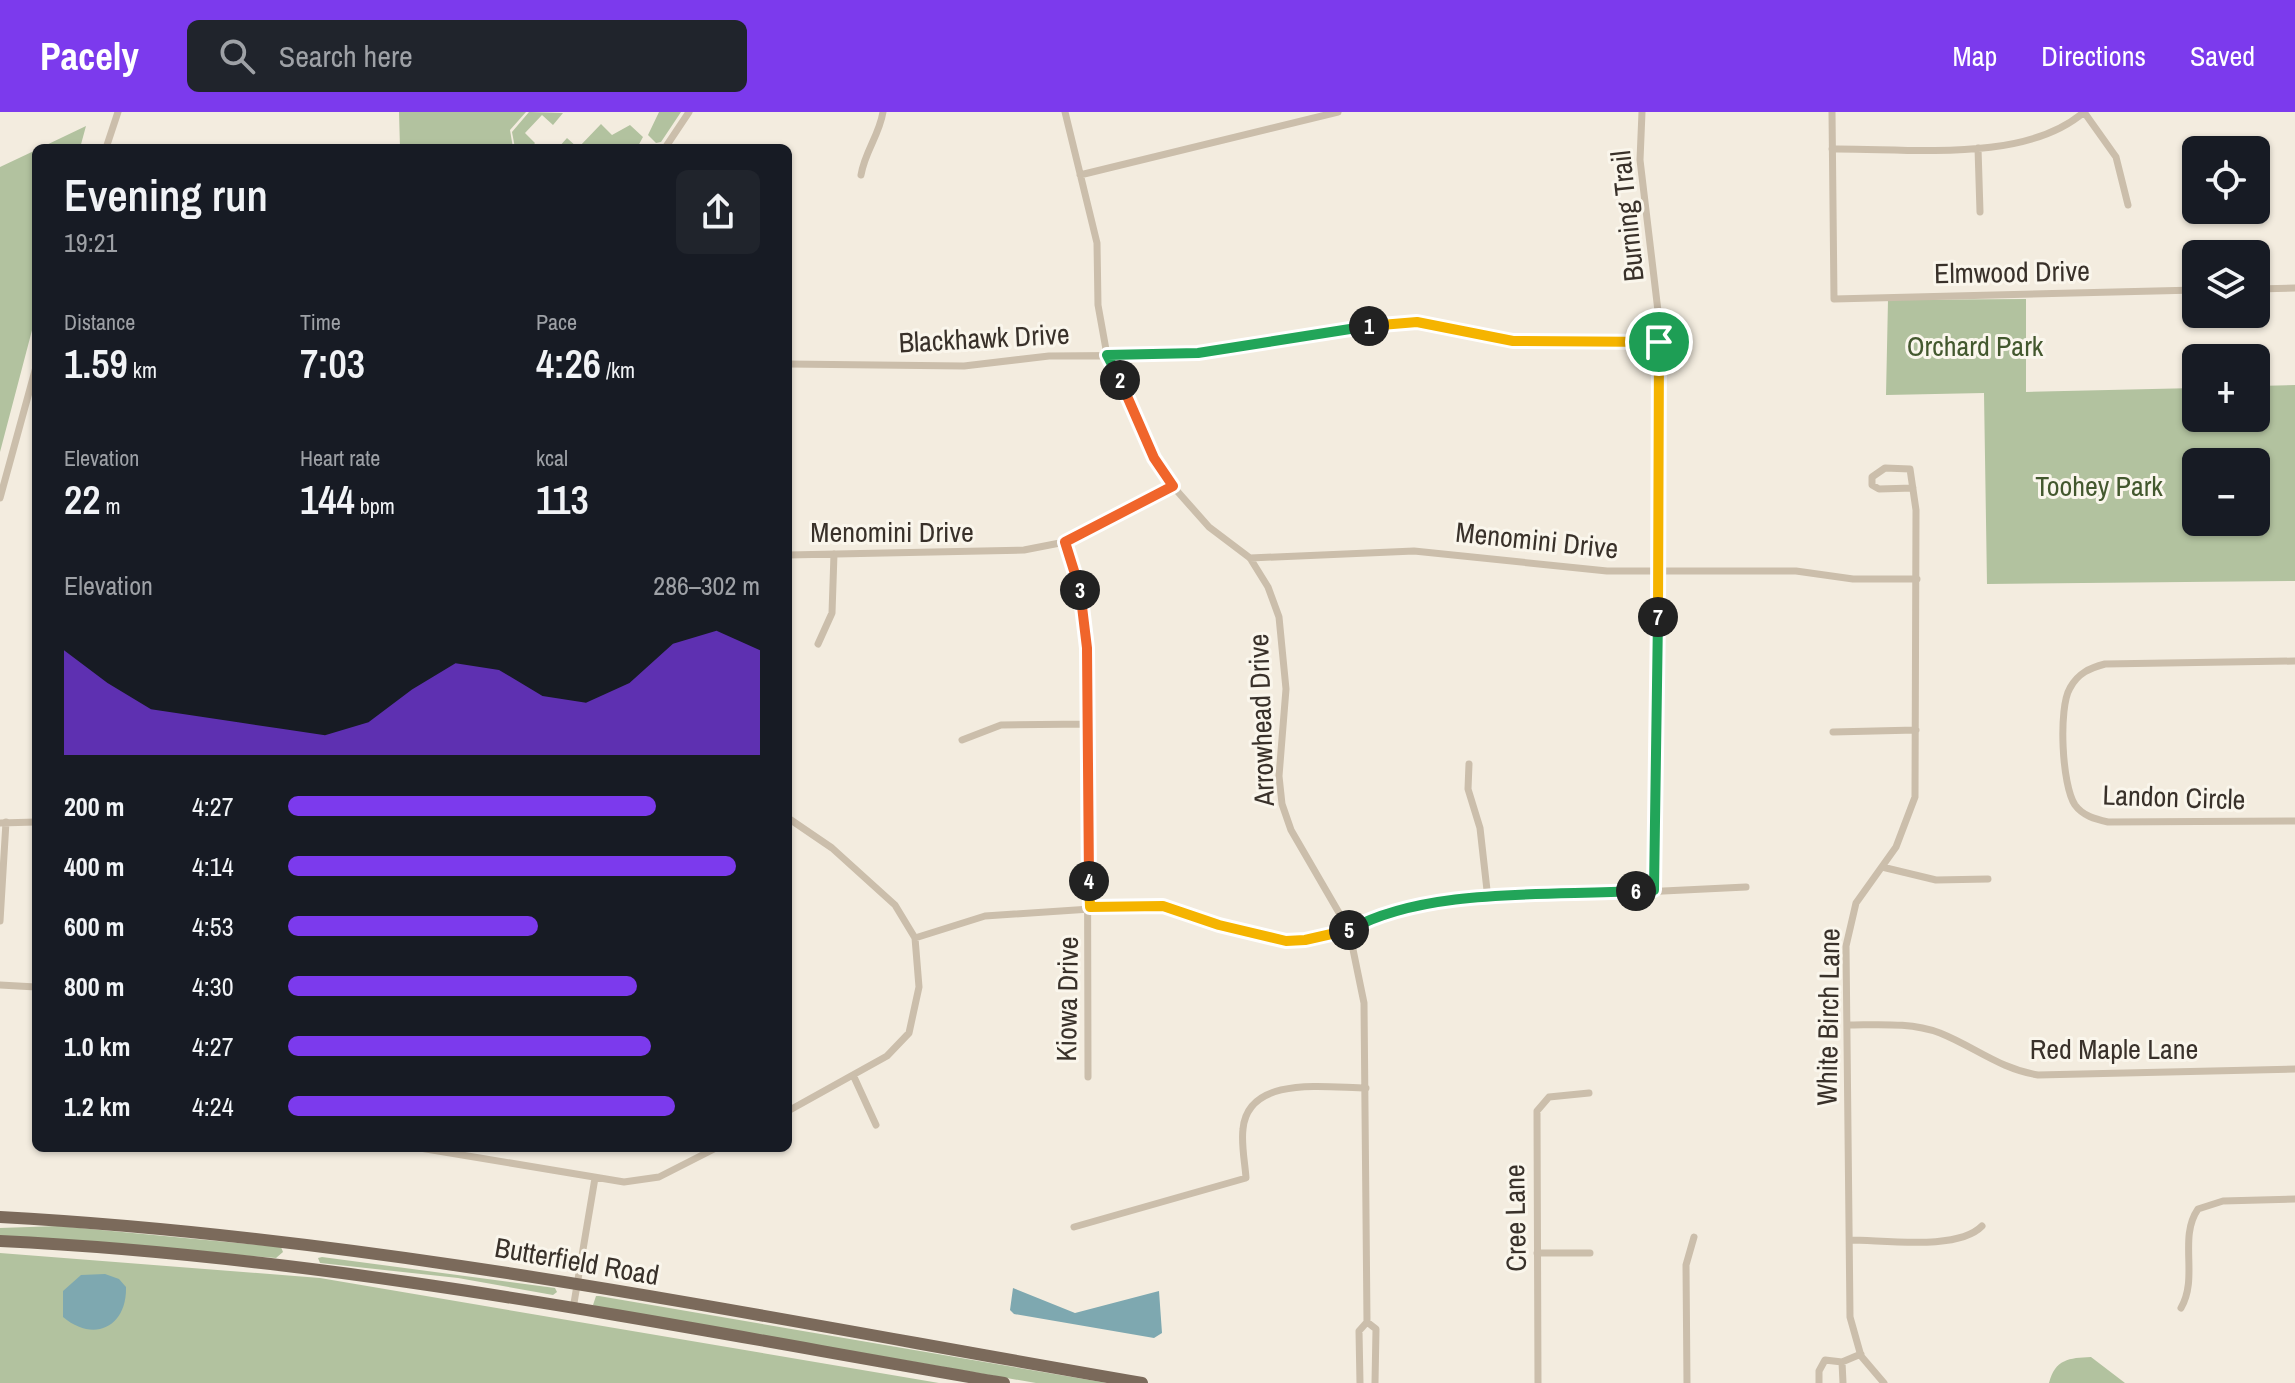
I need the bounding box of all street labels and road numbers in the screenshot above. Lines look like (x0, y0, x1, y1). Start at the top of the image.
street label: Burning Trail (1601, 149, 1653, 283)
street label: Elmwood Drive (1934, 252, 2090, 292)
street label: Blackhawk Drive (898, 315, 1070, 361)
street label: Menomini Drive (810, 513, 974, 551)
street label: Menomini Drive (1454, 513, 1620, 567)
street label: Arrowhead Drive (1239, 633, 1283, 808)
street label: Landon Circle (2102, 776, 2246, 818)
street label: White Birch Lane (1807, 928, 1849, 1106)
street label: Kiowa Drive (1047, 936, 1087, 1062)
street label: Red Maple Lane (2030, 1030, 2198, 1068)
street label: Cree Lane (1495, 1164, 1535, 1272)
street label: Butterfield Road (492, 1228, 662, 1294)

